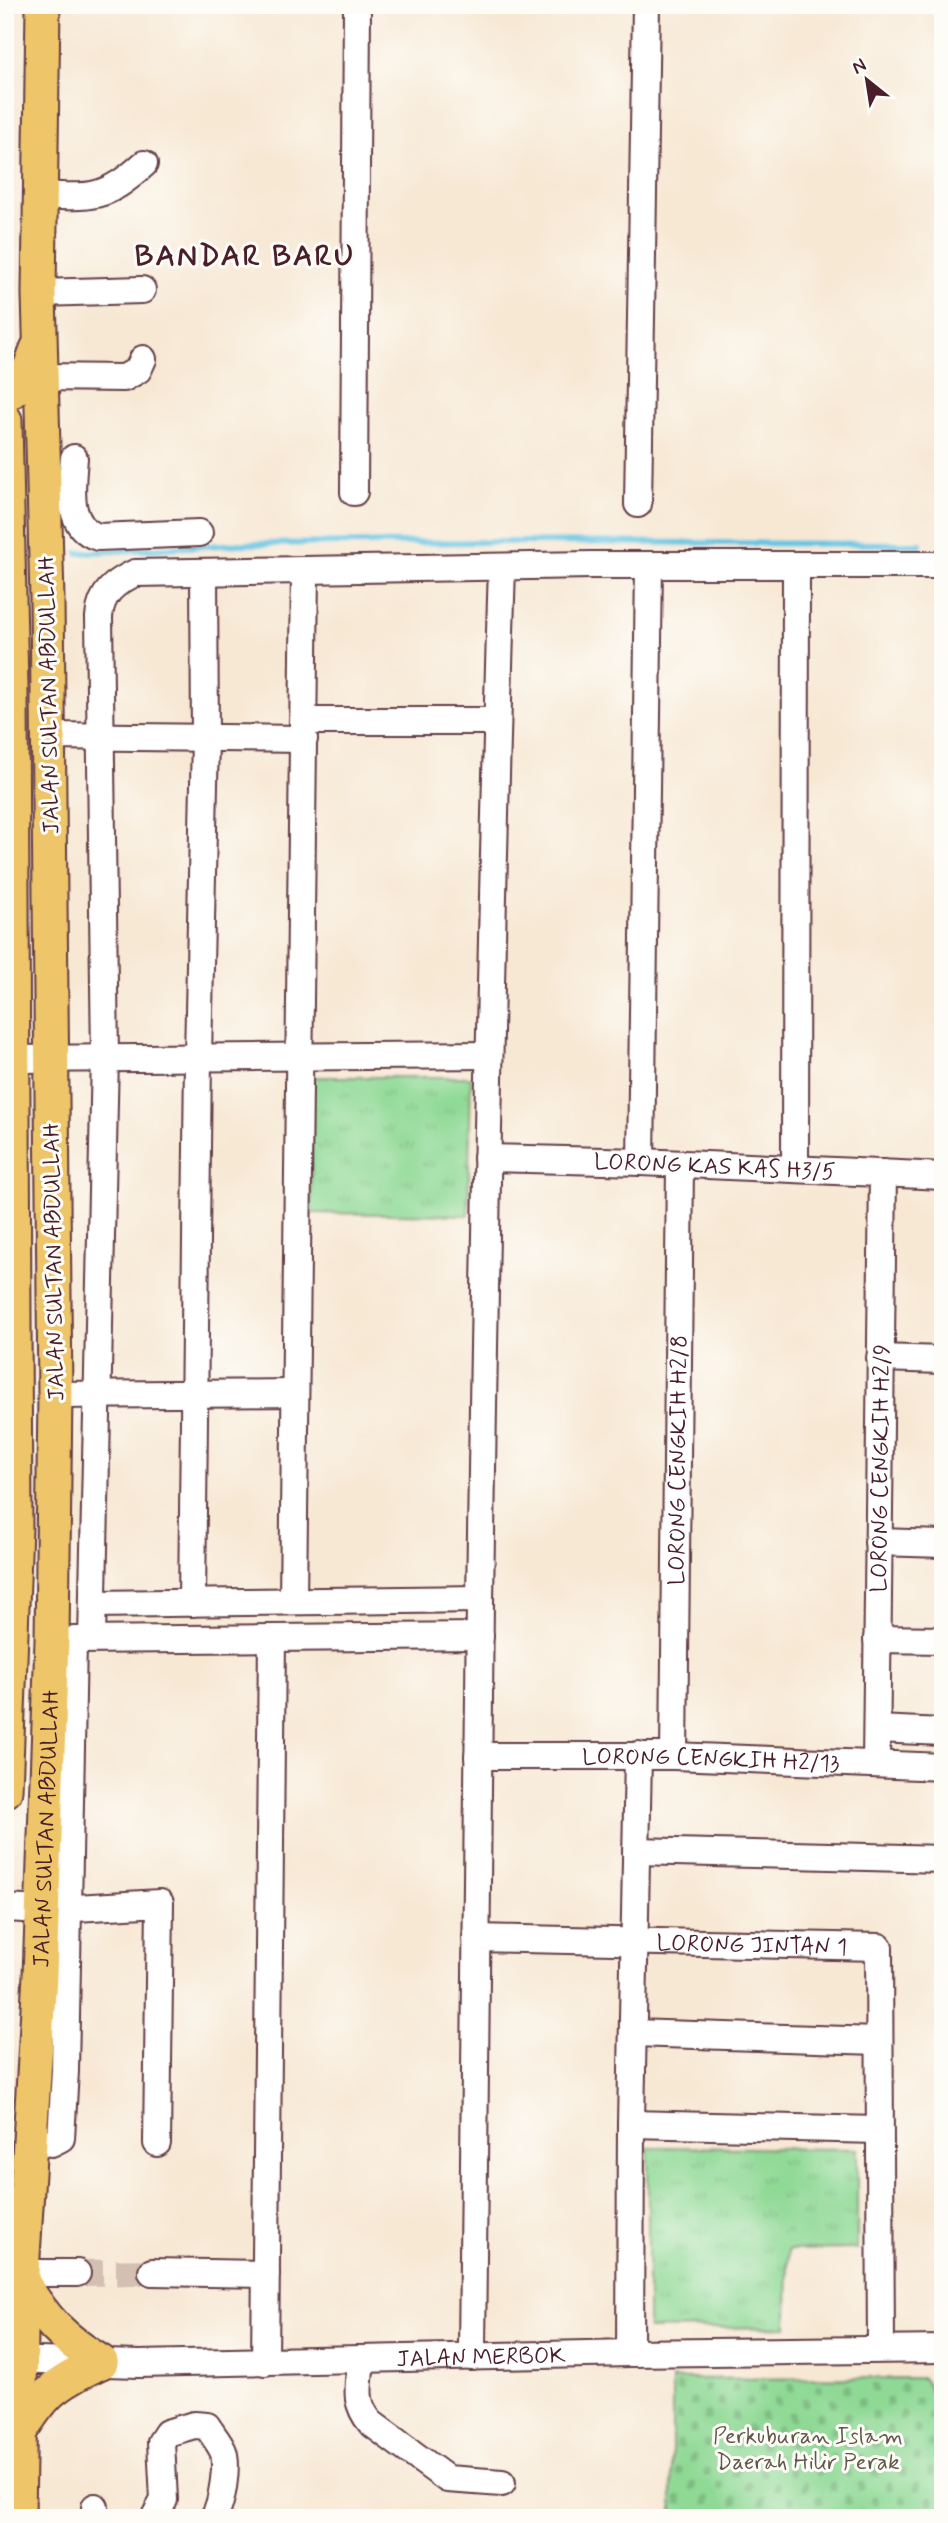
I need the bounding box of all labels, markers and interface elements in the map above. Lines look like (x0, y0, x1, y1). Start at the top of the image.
north arrow (832, 46, 902, 116)
text: N (848, 53, 871, 81)
district label: BANDAR BARU (134, 237, 356, 276)
street label: JALAN SULTAN ABDULLAH (33, 556, 67, 834)
street label: JALAN SULTAN ABDULLAH (38, 1123, 72, 1401)
street label: LORONG KAS KAS H3/5 (594, 1148, 836, 1188)
street label: LORONG CENGKIH H2/8 (663, 1335, 695, 1585)
street label: LORONG CENGKIH H2/9 (865, 1344, 898, 1592)
street label: JALAN SULTAN ABDULLAH (27, 1689, 67, 1968)
street label: LORONG CENGKIH H2/13 (582, 1743, 840, 1780)
street label: LORONG JINTAN 1 (656, 1929, 847, 1963)
street label: JALAN MERBOK (396, 2341, 567, 2375)
park label: Perkuburan Islam Daerah Hilir Perak (713, 2422, 903, 2478)

